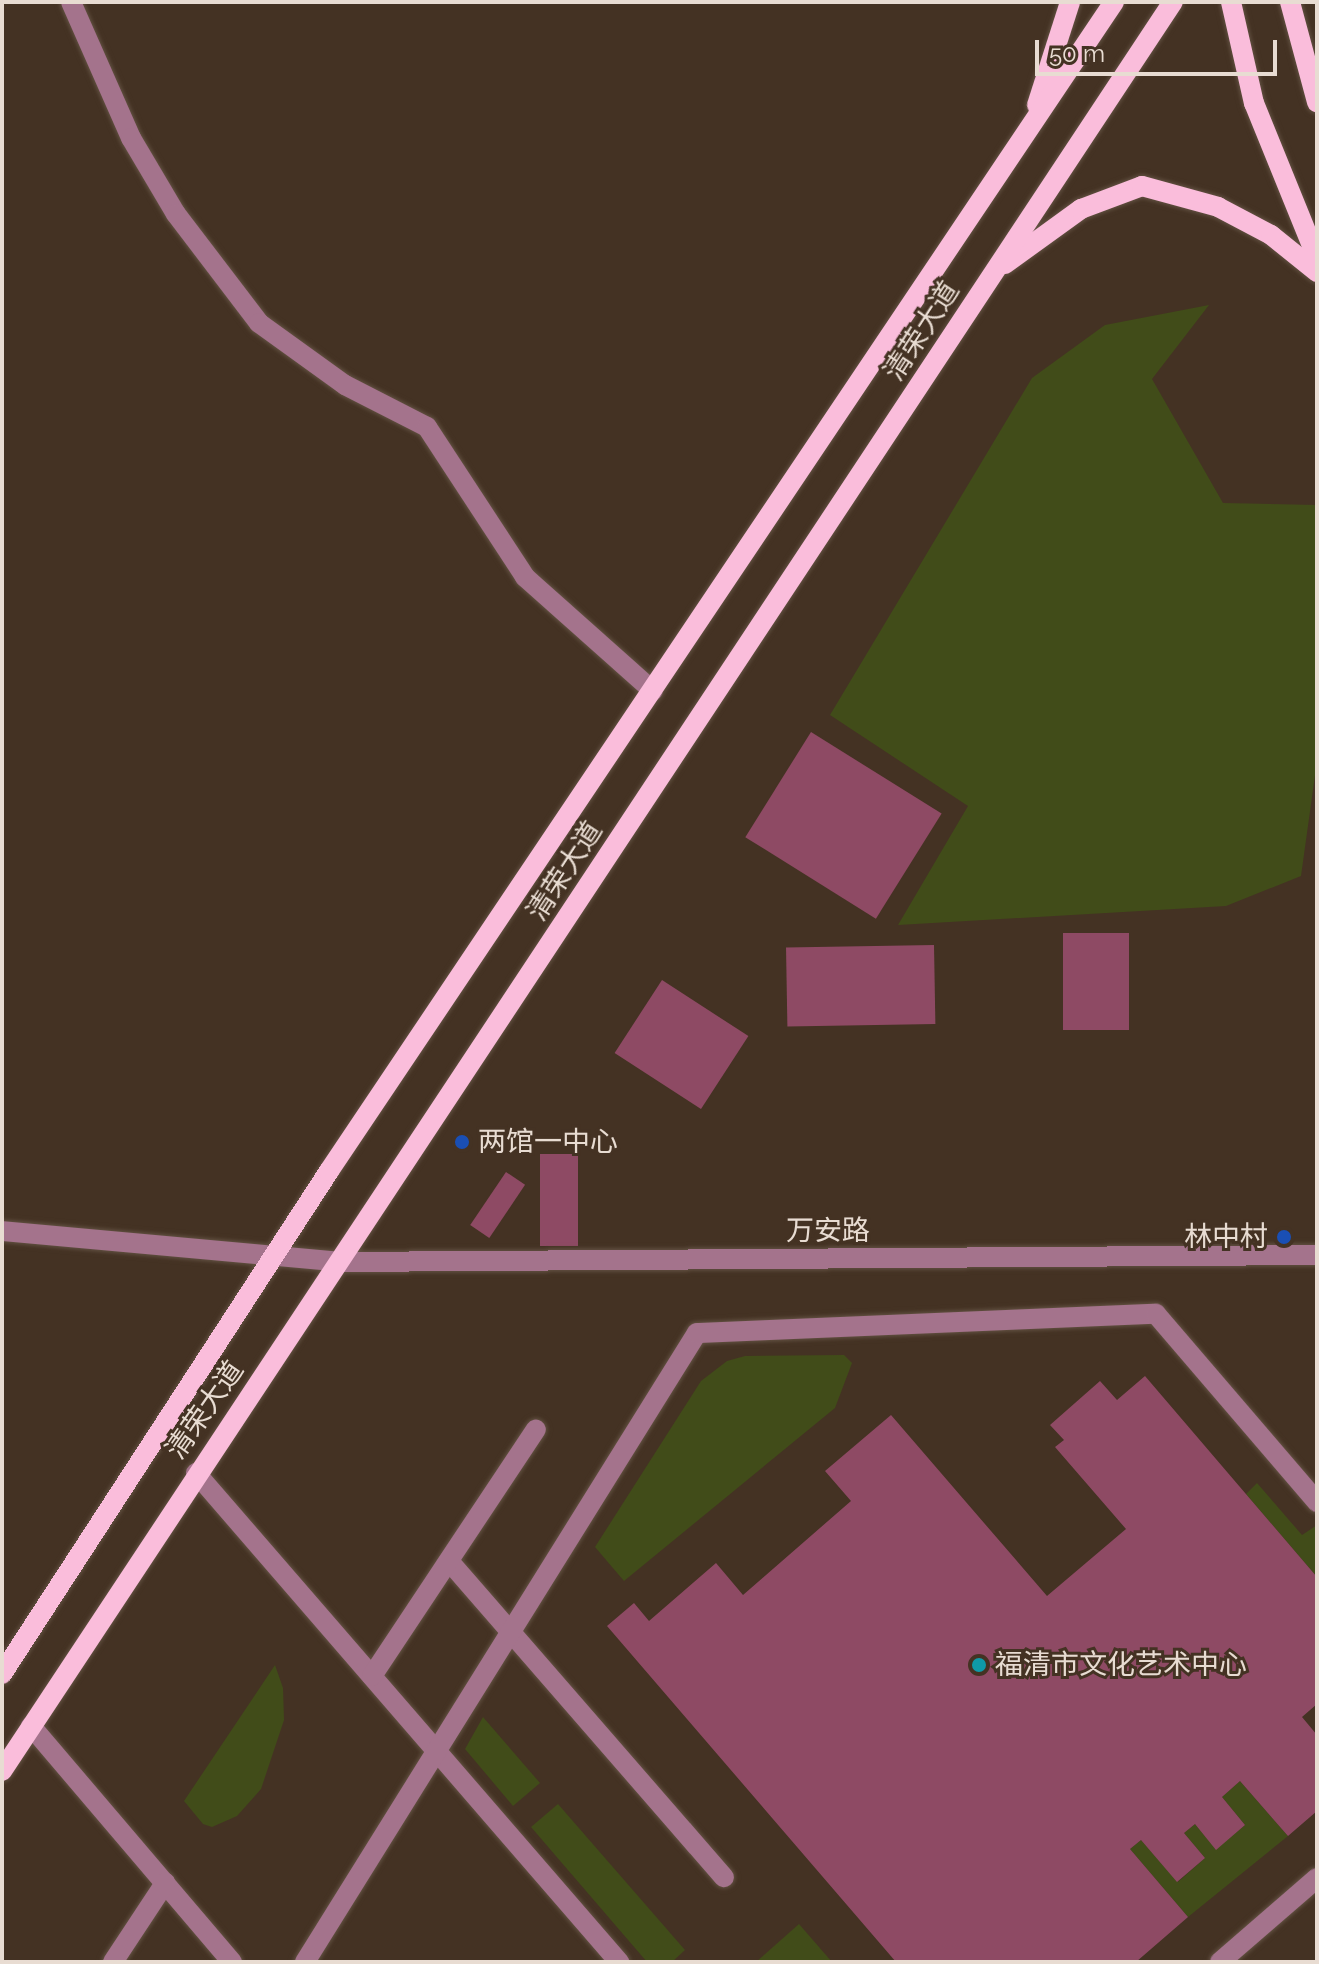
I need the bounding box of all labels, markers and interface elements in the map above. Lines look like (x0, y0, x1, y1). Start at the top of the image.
scale bar (1039, 24, 1281, 74)
text: 50 m (1049, 39, 1105, 68)
street label: 清荣大道 (877, 275, 967, 387)
street label: 清荣大道 (520, 815, 610, 927)
place label: 两馆一中心 (478, 1125, 618, 1159)
marker: 两馆一中心 (453, 1133, 471, 1151)
street label: 万安路 (786, 1214, 870, 1248)
place label: 林中村 (1184, 1220, 1268, 1254)
marker: 林中村 (1275, 1228, 1293, 1246)
street label: 清荣大道 (159, 1354, 251, 1466)
place label: 福清市文化艺术中心 (995, 1648, 1247, 1682)
marker: 福清市文化艺术中心 (970, 1656, 988, 1674)

